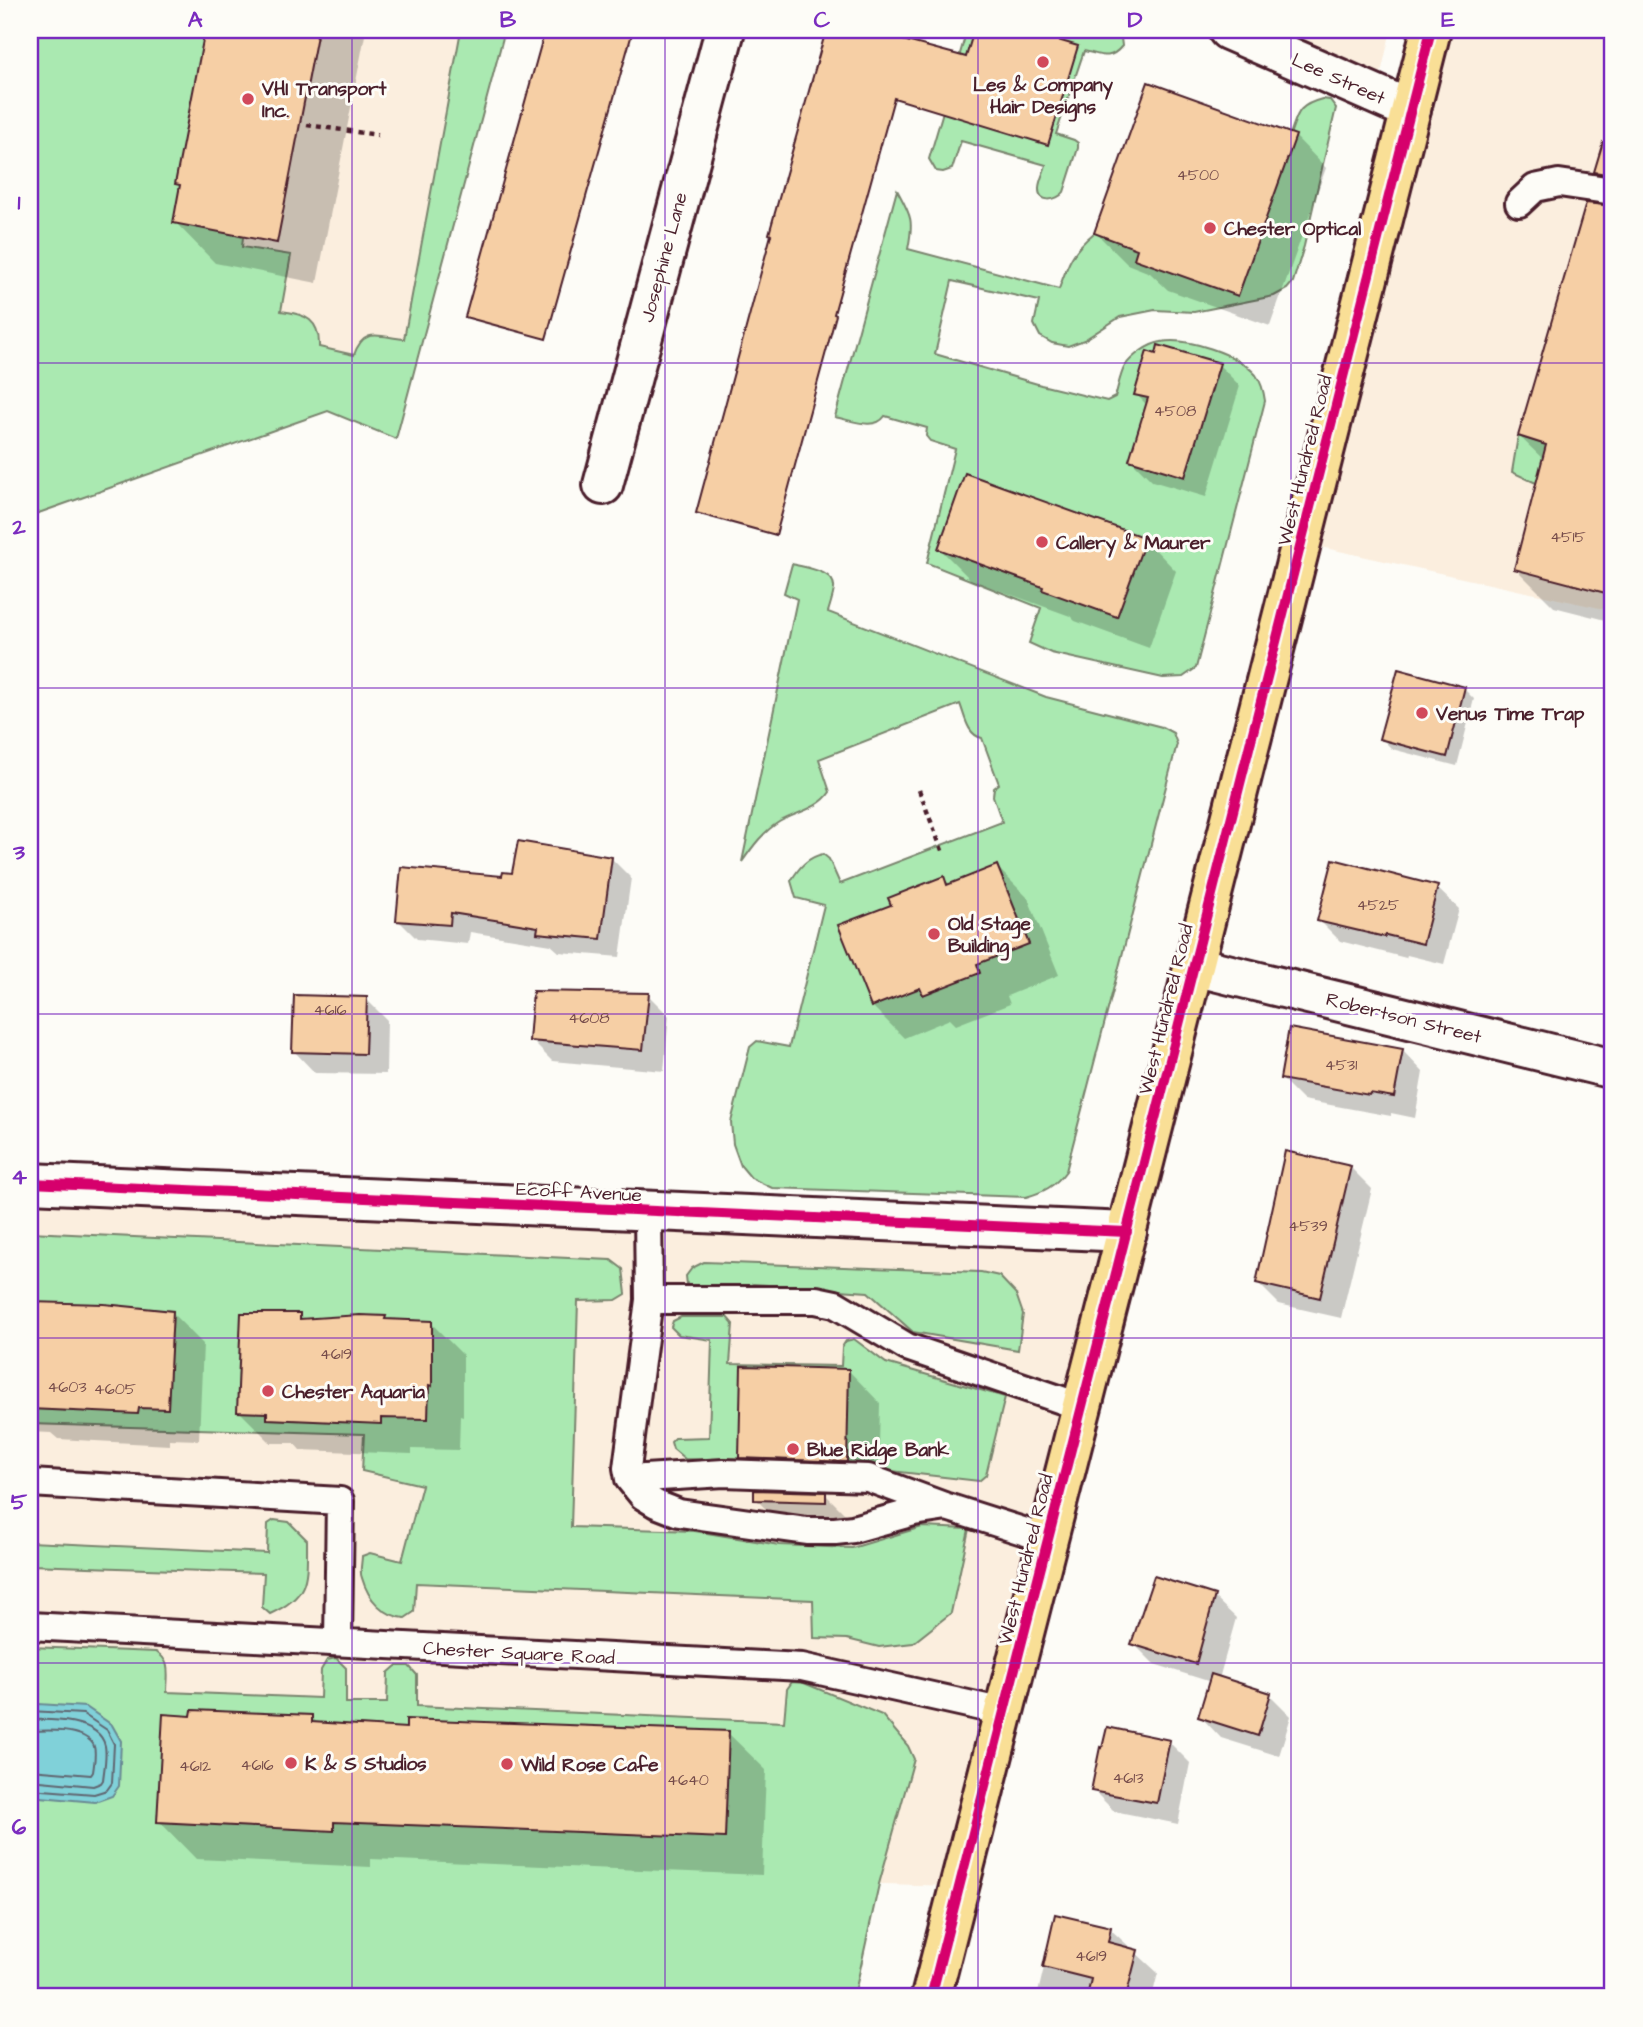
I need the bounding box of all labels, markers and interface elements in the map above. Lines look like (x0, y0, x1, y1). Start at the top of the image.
text: A (188, 4, 203, 36)
text: B (500, 4, 517, 36)
text: C (814, 4, 831, 36)
text: D (1128, 4, 1143, 36)
text: E (1441, 4, 1455, 36)
street label: Lee Street (1287, 47, 1390, 112)
marker: Les & Company Hair Designs (1035, 54, 1051, 70)
place label: Les & Company Hair Designs (973, 72, 1114, 122)
place label: VHI Transport Inc. (261, 76, 387, 125)
marker: VHI Transport Inc. (240, 91, 256, 107)
house number: 4500 (1177, 164, 1219, 186)
text: 1 (18, 186, 21, 218)
street label: Josephine Lane (634, 189, 695, 325)
place label: Chester Optical (1224, 216, 1361, 243)
marker: Chester Optical (1202, 220, 1218, 236)
street label: West Hundred Road (1271, 372, 1340, 549)
house number: 4508 (1154, 400, 1196, 422)
text: 2 (11, 511, 26, 543)
house number: 4515 (1550, 526, 1586, 548)
place label: Callery & Maurer (1056, 530, 1211, 558)
marker: Callery & Maurer (1034, 534, 1050, 550)
place label: Venus Time Trap (1435, 701, 1585, 728)
marker: Venus Time Trap (1414, 705, 1430, 721)
text: 3 (12, 836, 25, 868)
house number: 4525 (1357, 894, 1400, 916)
place label: Old Stage Building (948, 911, 1031, 961)
street label: West Hundred Road (1132, 921, 1201, 1098)
marker: Old Stage Building (926, 926, 942, 942)
street label: Robertson Street (1323, 986, 1484, 1051)
house number: 4616 (314, 999, 347, 1021)
house number: 4608 (568, 1007, 610, 1029)
house number: 4531 (1325, 1054, 1357, 1076)
text: 4 (11, 1161, 27, 1193)
street label: Ecoff Avenue (515, 1176, 642, 1209)
house number: 4539 (1288, 1215, 1328, 1237)
house number: 4619 (320, 1343, 352, 1365)
house number: 4603 (47, 1376, 87, 1398)
house number: 4605 (94, 1378, 137, 1400)
place label: Chester Aquaria (282, 1379, 425, 1406)
marker: Chester Aquaria (260, 1383, 276, 1399)
place label: Blue Ridge Bank (807, 1437, 950, 1465)
marker: Blue Ridge Bank (785, 1441, 801, 1457)
street label: West Hundred Road (992, 1471, 1061, 1648)
text: 5 (11, 1486, 28, 1518)
street label: Chester Square Road (422, 1635, 616, 1672)
place label: K & S Studios (305, 1751, 427, 1778)
place label: Wild Rose Cafe (520, 1752, 659, 1779)
house number: 4616 (241, 1754, 274, 1776)
house number: 4612 (179, 1755, 211, 1777)
marker: K & S Studios (283, 1755, 299, 1771)
marker: Wild Rose Cafe (499, 1756, 515, 1772)
house number: 4613 (1112, 1767, 1144, 1789)
house number: 4640 (667, 1769, 709, 1791)
text: 6 (12, 1811, 27, 1843)
house number: 4619 (1075, 1945, 1107, 1967)

